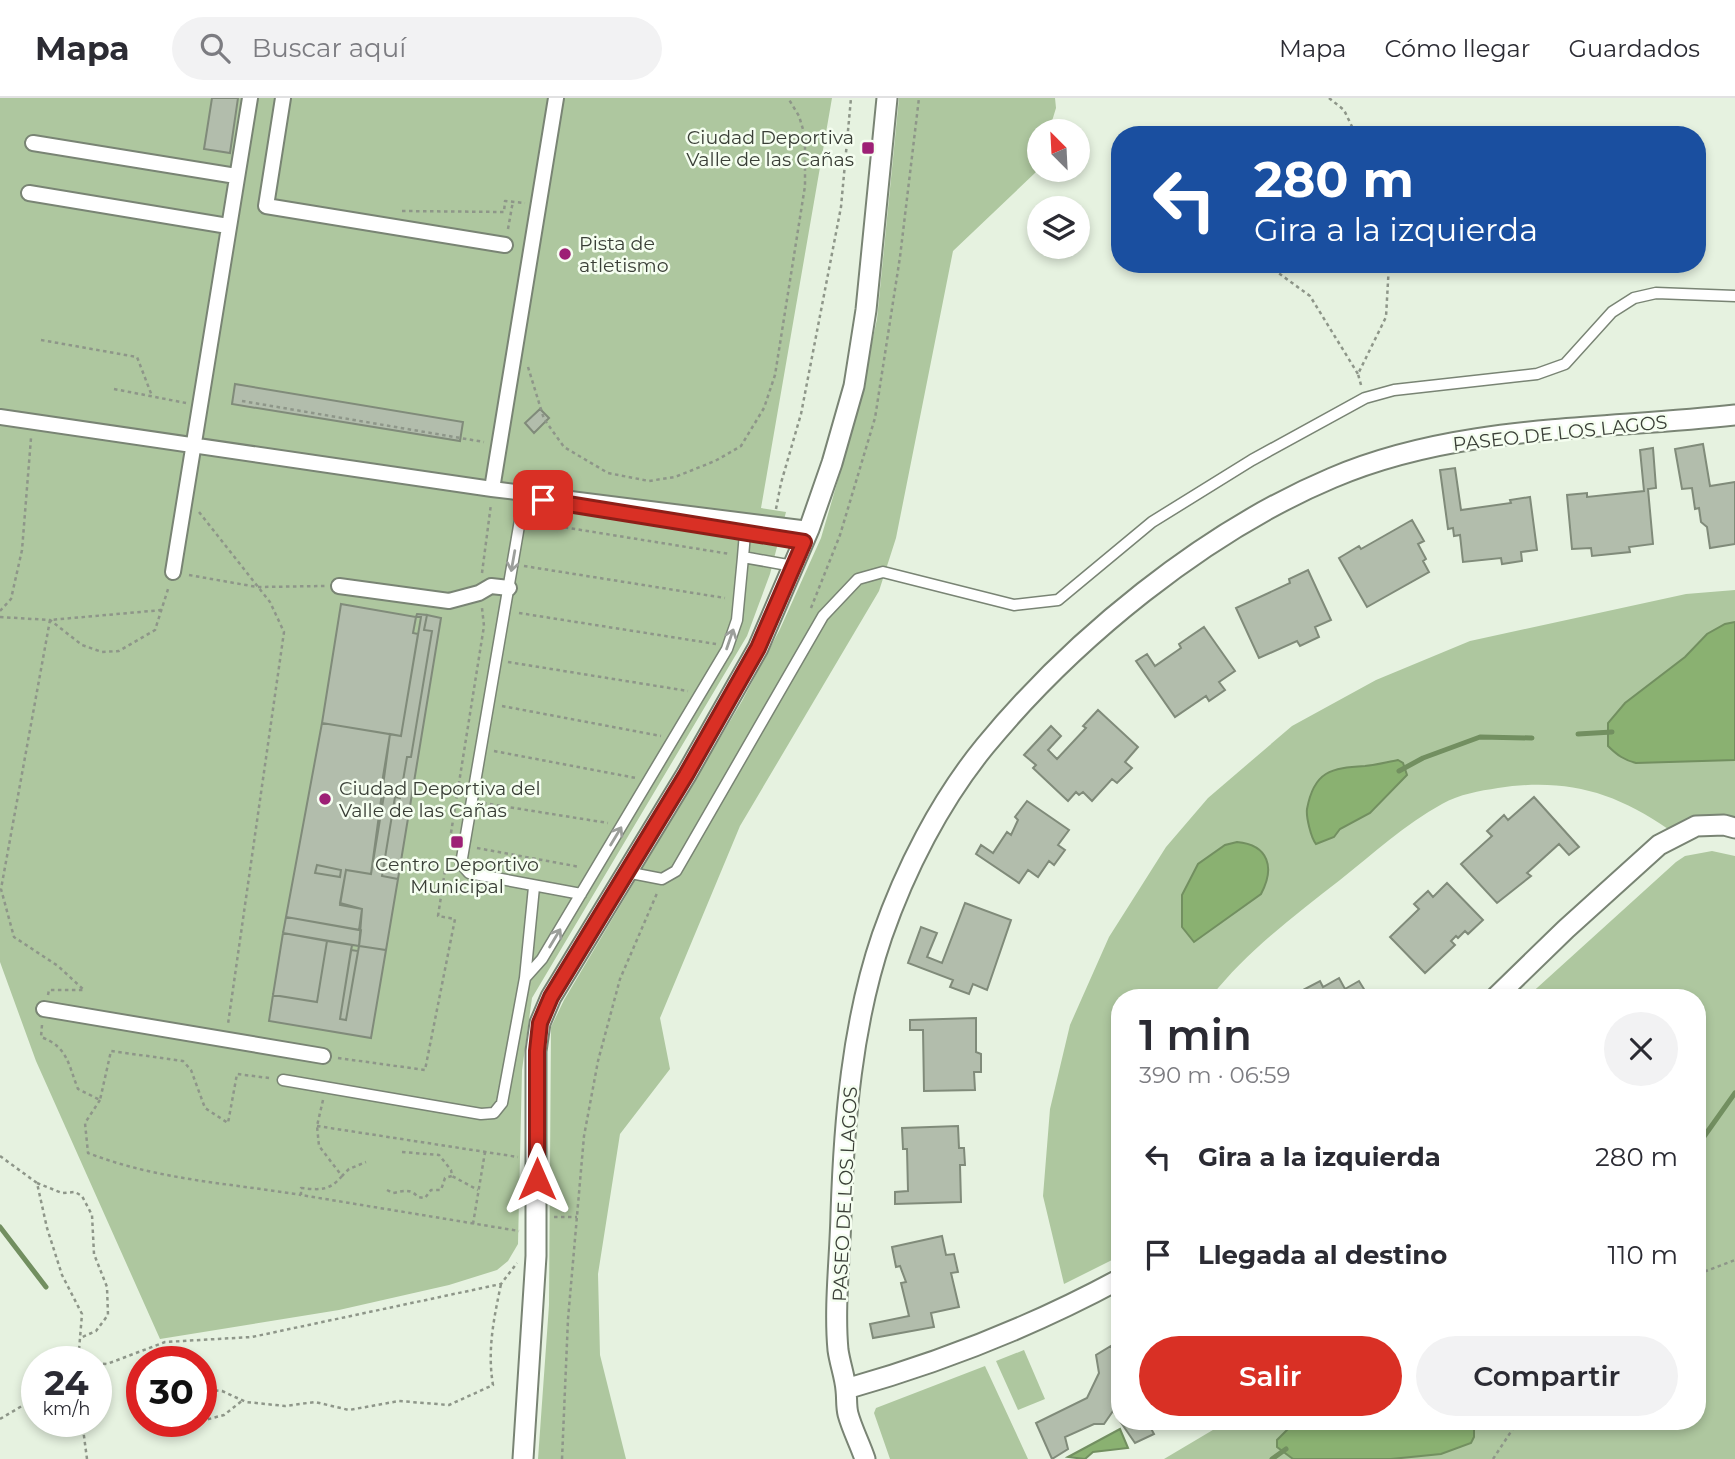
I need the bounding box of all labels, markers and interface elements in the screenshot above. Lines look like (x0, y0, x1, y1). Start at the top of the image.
search box (172, 17, 662, 80)
text: Mapa (35, 28, 130, 68)
icon: search (196, 29, 234, 67)
text: Buscar aquí (252, 32, 406, 64)
text: Mapa (1279, 34, 1346, 63)
text: Cómo llegar (1384, 34, 1530, 63)
text: Guardados (1568, 34, 1700, 63)
north arrow (1027, 119, 1090, 182)
map controls (1027, 119, 1090, 259)
place label: Ciudad Deportiva Valle de las Cañas (686, 126, 854, 171)
marker: Ciudad Deportiva Valle de las Cañas (860, 140, 876, 156)
text: 280 m (1254, 150, 1414, 209)
icon: left (1139, 154, 1230, 245)
button: layers (1027, 196, 1090, 259)
text: Gira a la izquierda (1254, 210, 1538, 249)
place label: Pista de atletismo (579, 232, 669, 277)
marker: Pista de atletismo (557, 246, 573, 262)
street label: PASEO DE LOS LAGOS (1452, 410, 1668, 456)
pin (513, 470, 573, 530)
icon: arrive (524, 481, 562, 519)
one-way arrow (506, 549, 519, 571)
one-way arrow (725, 629, 737, 651)
place label: Ciudad Deportiva del Valle de las Cañas (339, 777, 541, 822)
marker: Ciudad Deportiva del Valle de las Cañas (317, 791, 333, 807)
one-way arrow (610, 826, 624, 846)
marker: Centro Deportivo Municipal (449, 834, 465, 850)
place label: Centro Deportivo Municipal (375, 853, 539, 898)
one-way arrow (549, 928, 563, 948)
text: 1 min (1139, 1009, 1252, 1061)
button: close (1604, 1012, 1678, 1086)
text: 390 m · 06:59 (1139, 1061, 1291, 1089)
street label: PASEO DE LOS LAGOS (828, 1086, 862, 1302)
icon: left (1139, 1138, 1177, 1176)
text: Gira a la izquierda (1198, 1141, 1441, 1173)
text: 280 m (1595, 1141, 1678, 1173)
position arrow (500, 1142, 574, 1216)
icon: arrive (1139, 1236, 1177, 1274)
text: Llegada al destino (1198, 1239, 1447, 1271)
text: 110 m (1608, 1239, 1678, 1271)
button: Salir (1139, 1336, 1402, 1416)
button: Compartir (1416, 1336, 1678, 1416)
speed limit sign: 30 (126, 1346, 217, 1437)
text: 24 (44, 1361, 89, 1404)
text: km/h (42, 1398, 91, 1420)

